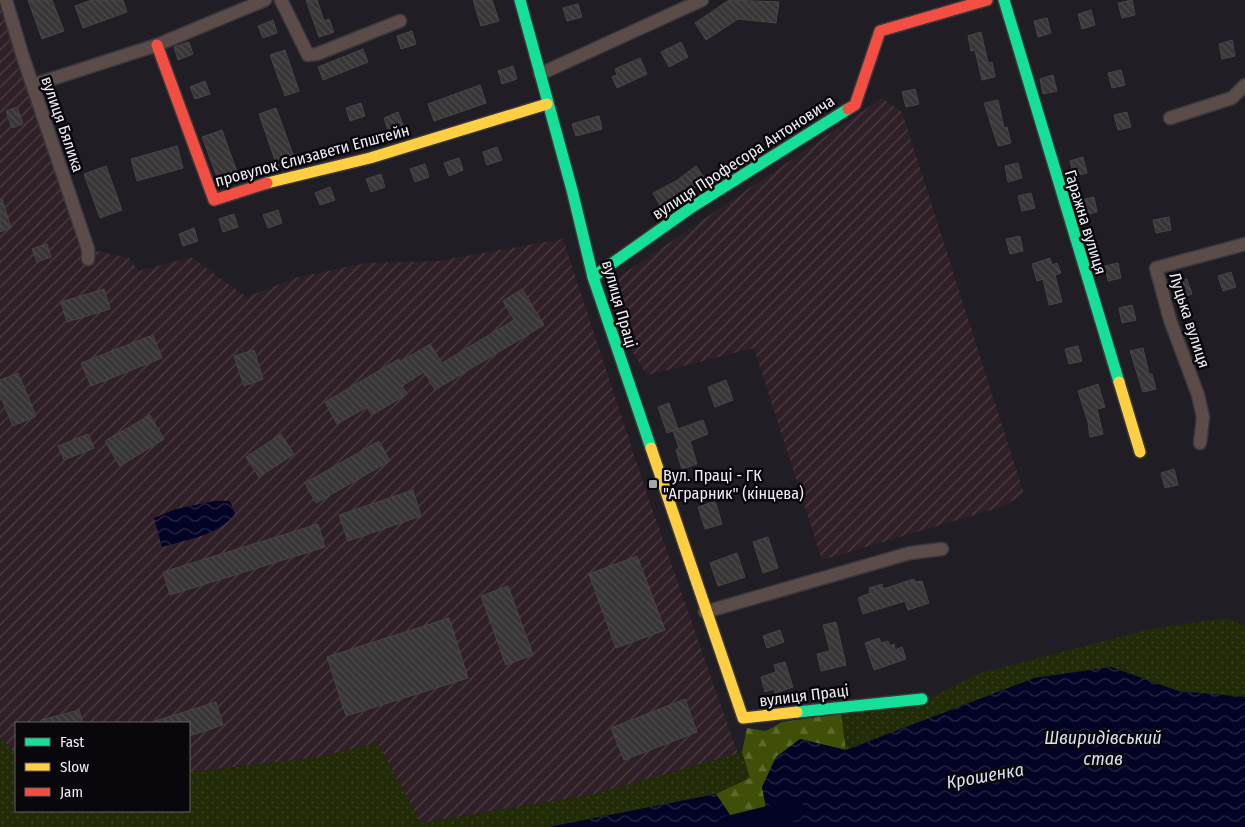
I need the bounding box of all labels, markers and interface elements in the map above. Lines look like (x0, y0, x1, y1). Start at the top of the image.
street label: вулиця Бялика (37, 74, 88, 175)
street label: вулиця Професора Антоновича (648, 91, 838, 224)
street label: провулок Єлизавети Епштейн (213, 120, 411, 191)
street label: Гаражна вулиця (1061, 168, 1110, 277)
street label: вулиця Праці (598, 258, 641, 350)
street label: Луцька вулиця (1165, 270, 1214, 370)
place label: Вул. Праці - ГК "Аграрник" (кінцева) (663, 466, 804, 503)
marker: Вул. Праці - ГК "Аграрник" (кінцева) (647, 478, 659, 490)
street label: вулиця Праці (758, 681, 850, 710)
legend (15, 722, 190, 812)
water label: Швиридівський став (1044, 727, 1162, 770)
text: Fast (60, 733, 84, 751)
text: Slow (60, 758, 89, 776)
water label: Крошенка (945, 758, 1025, 794)
text: Jam (60, 783, 83, 801)

